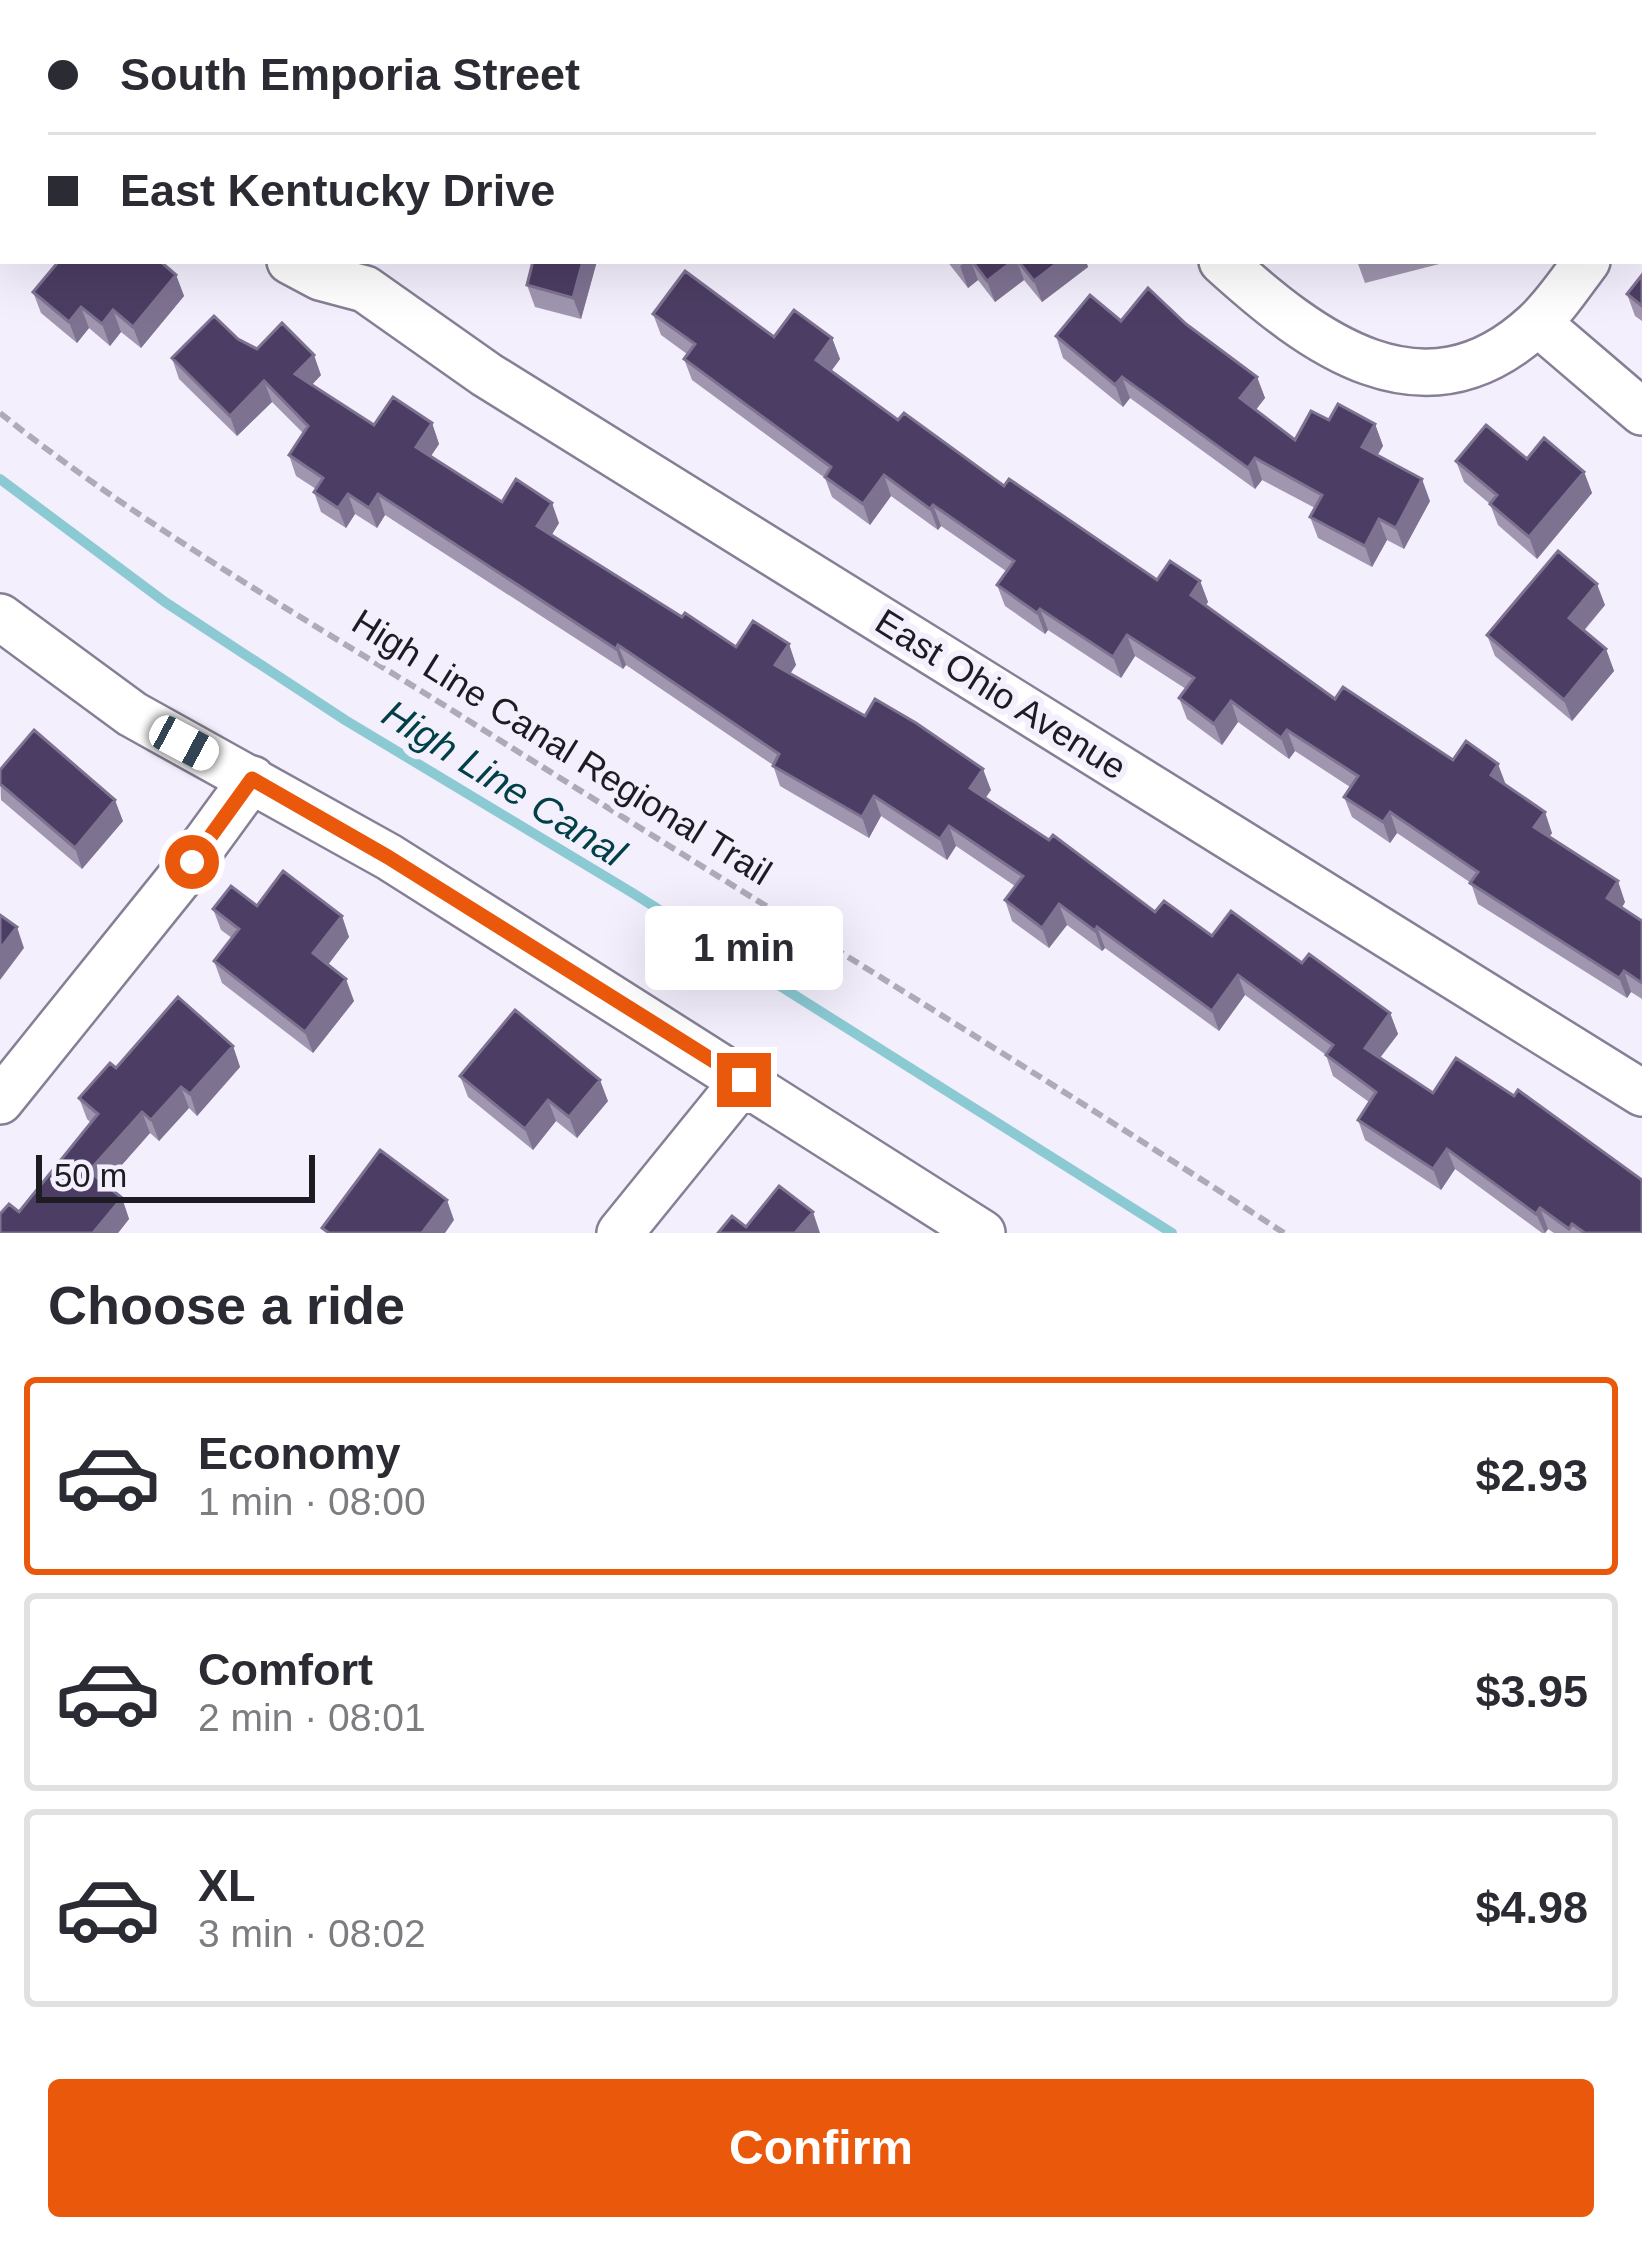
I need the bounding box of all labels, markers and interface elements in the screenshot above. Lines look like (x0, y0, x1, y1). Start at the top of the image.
text: South Emporia Street (120, 49, 580, 100)
text: East Kentucky Drive (120, 165, 555, 216)
street label: High Line Canal Regional Trail (344, 600, 780, 894)
street label: East Ohio Avenue (868, 600, 1134, 788)
water label: High Line Canal (374, 690, 634, 876)
car (144, 710, 224, 776)
route start (165, 835, 219, 889)
callout: 1 min (645, 906, 843, 990)
text: 1 min (693, 926, 795, 969)
route end (717, 1053, 771, 1107)
scale bar (36, 1149, 315, 1202)
text: 50 m (54, 1157, 127, 1194)
text: Choose a ride (48, 1275, 405, 1335)
icon: car (54, 1422, 162, 1530)
text: Economy (198, 1428, 401, 1479)
text: $2.93 (1475, 1450, 1588, 1501)
text: 1 min · 08:00 (198, 1480, 426, 1523)
icon: car (54, 1638, 162, 1746)
text: Comfort (198, 1644, 373, 1695)
text: $3.95 (1475, 1666, 1588, 1717)
text: 2 min · 08:01 (198, 1696, 426, 1739)
icon: car (54, 1854, 162, 1962)
text: XL (198, 1860, 256, 1911)
text: $4.98 (1475, 1882, 1588, 1933)
text: 3 min · 08:02 (198, 1912, 426, 1955)
button: Confirm (48, 2079, 1594, 2217)

